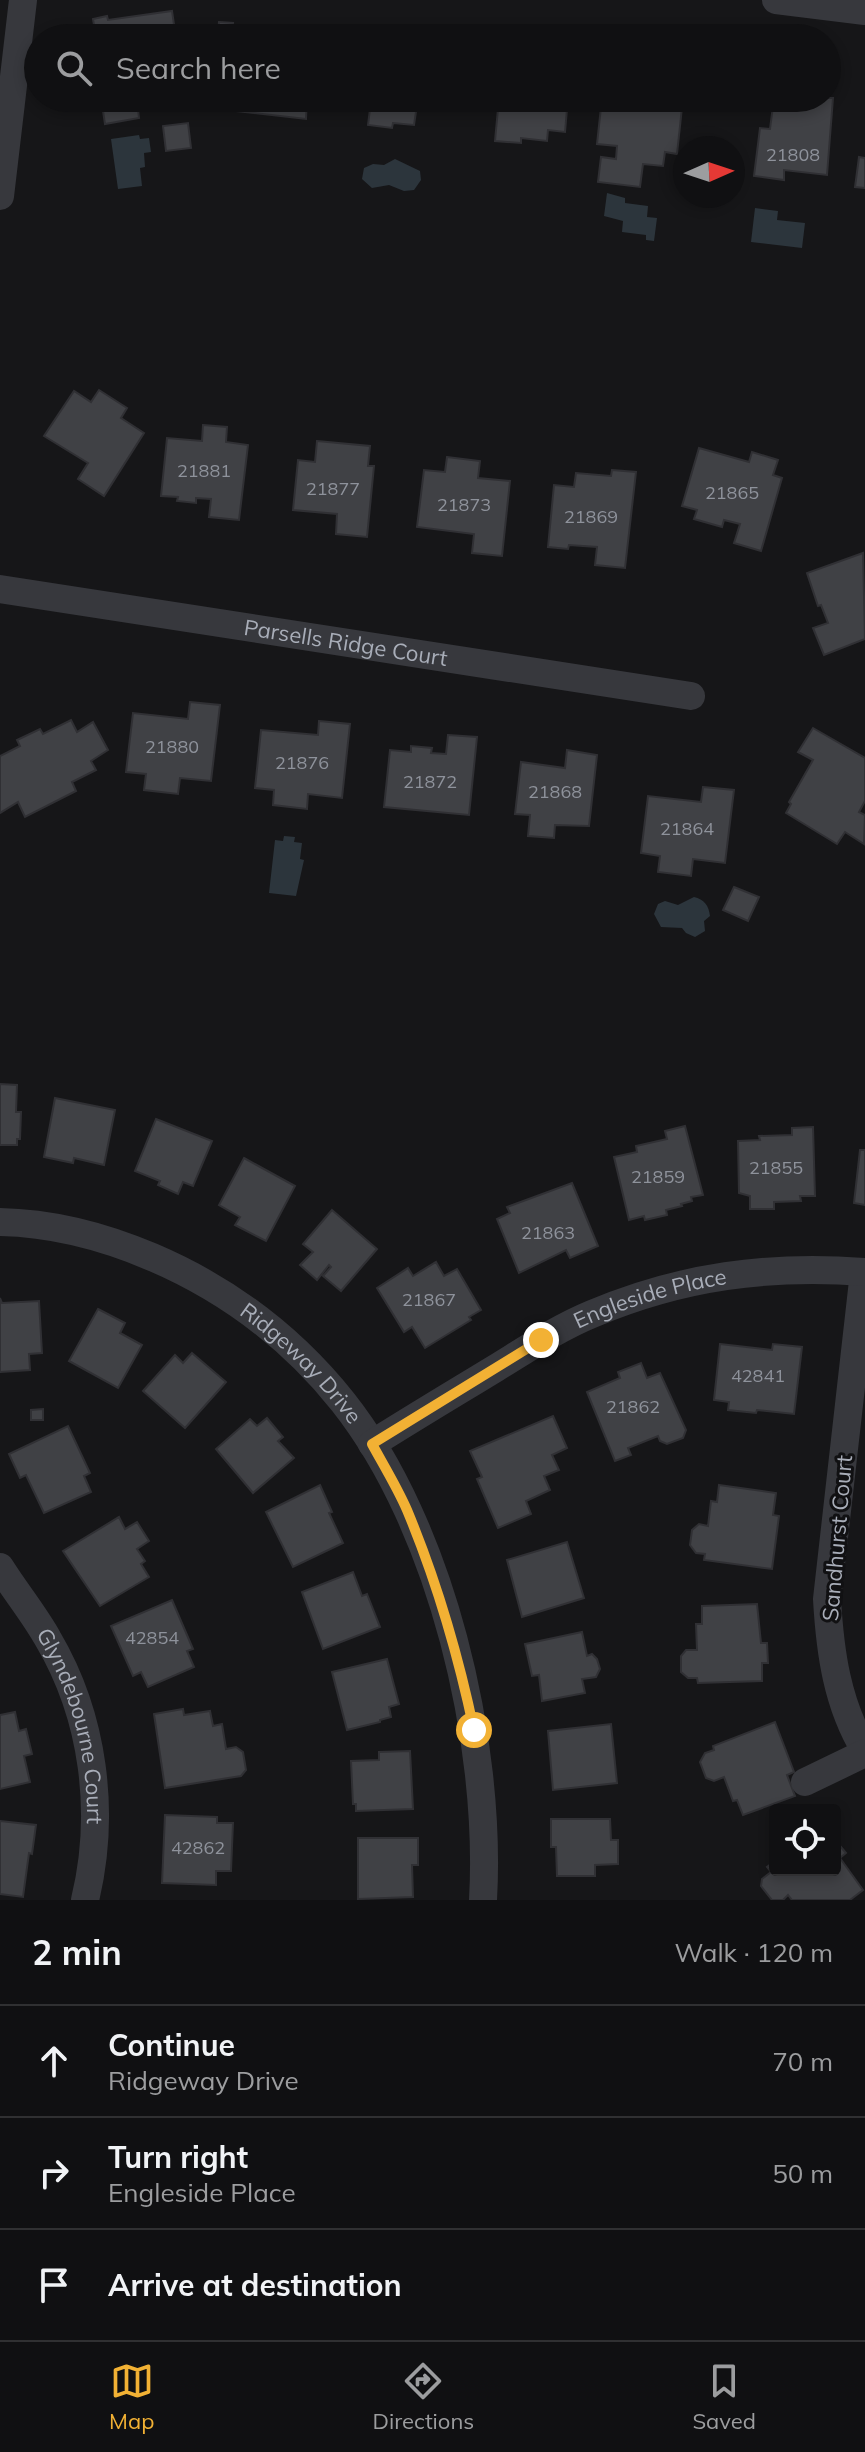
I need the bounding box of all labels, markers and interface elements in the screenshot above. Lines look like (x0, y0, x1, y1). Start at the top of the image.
search box (24, 24, 841, 112)
icon: search (52, 46, 96, 90)
text: Search here (116, 49, 281, 87)
north arrow (673, 136, 745, 208)
house number: 21808 (766, 143, 820, 166)
house number: 21881 (177, 459, 231, 482)
house number: 21877 (306, 477, 360, 500)
house number: 21865 (705, 481, 759, 504)
house number: 21873 (437, 493, 491, 516)
house number: 21869 (564, 505, 618, 528)
street label: Parsells Ridge Court (242, 613, 450, 672)
house number: 21880 (145, 735, 199, 758)
house number: 21876 (275, 751, 329, 774)
house number: 21872 (403, 770, 457, 793)
house number: 21868 (528, 780, 582, 803)
house number: 21864 (660, 817, 714, 840)
house number: 21855 (749, 1156, 803, 1179)
house number: 21859 (631, 1165, 685, 1188)
house number: 21863 (521, 1221, 575, 1244)
street label: Engleside Place (569, 1262, 728, 1335)
house number: 21867 (402, 1288, 456, 1311)
street label: Ridgeway Drive (235, 1296, 368, 1429)
route end (523, 1322, 559, 1358)
house number: 42841 (731, 1364, 785, 1387)
house number: 21862 (606, 1395, 660, 1418)
street label: Sandhurst Court (816, 1454, 858, 1622)
street label: Glyndebourne Court (31, 1623, 109, 1825)
house number: 42854 (125, 1626, 179, 1649)
route start (456, 1712, 492, 1748)
map controls (769, 1804, 841, 1876)
button: locate (769, 1804, 841, 1876)
house number: 42862 (171, 1836, 225, 1859)
text: 2 min (32, 1931, 122, 1974)
text: Walk · 120 m (674, 1936, 833, 1969)
text: Continue (108, 2026, 235, 2064)
icon: ahead (32, 2039, 76, 2083)
text: 70 m (772, 2045, 833, 2078)
text: Ridgeway Drive (108, 2064, 299, 2097)
text: Turn right (108, 2138, 248, 2176)
icon: right (32, 2151, 76, 2195)
text: 50 m (772, 2157, 833, 2190)
text: Engleside Place (108, 2176, 296, 2209)
icon: arrive (32, 2263, 76, 2307)
text: Arrive at destination (108, 2266, 402, 2304)
tab: Map (109, 2359, 154, 2435)
tab: Directions (373, 2359, 474, 2435)
tab: Saved (692, 2359, 756, 2435)

